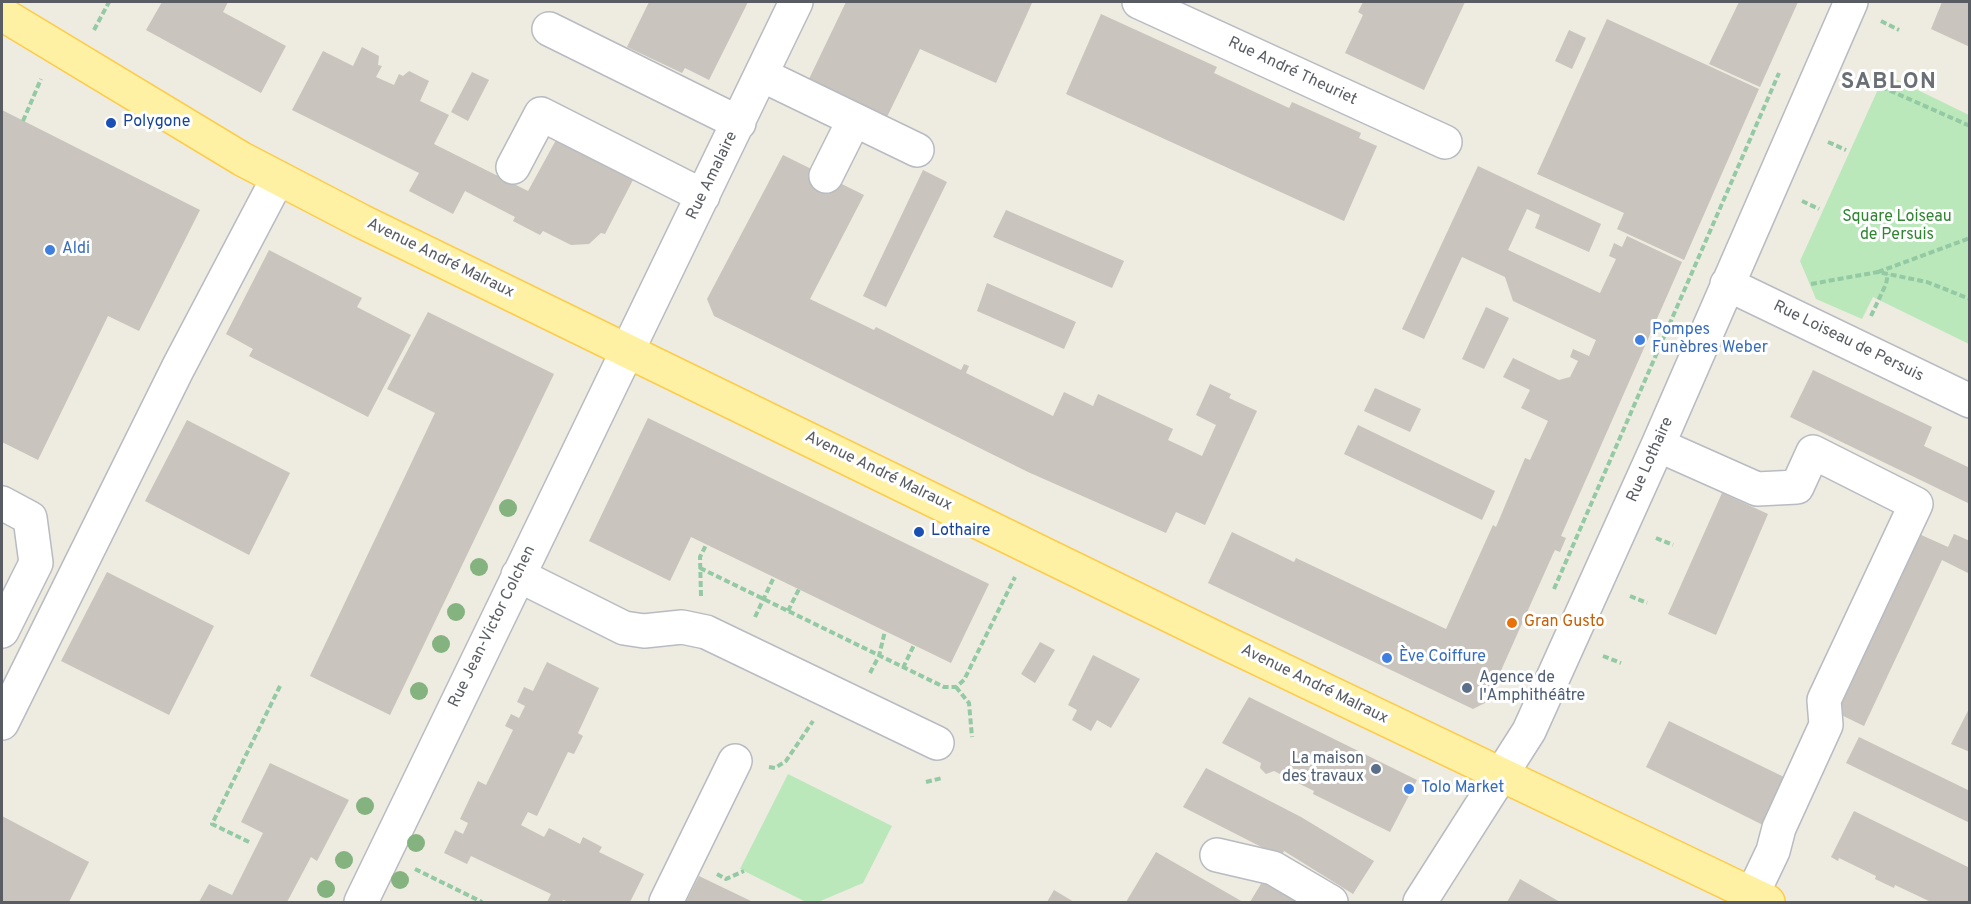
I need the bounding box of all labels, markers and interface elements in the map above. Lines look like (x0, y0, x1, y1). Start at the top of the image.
street label: Rue André Theuriet (1225, 34, 1359, 110)
district label: SABLON (1841, 71, 1937, 97)
place label: Polygone (123, 113, 190, 133)
marker: Polygone (104, 116, 118, 130)
street label: Rue Amalaire (683, 129, 743, 223)
park label: Square Loiseau de Persuis (1842, 208, 1952, 246)
street label: Avenue André Malraux (363, 215, 517, 303)
place label: Aldi (62, 240, 90, 260)
marker: Aldi (43, 243, 57, 257)
street label: Rue Loiseau de Persuis (1770, 297, 1926, 387)
place label: Pompes Funèbres Weber (1652, 321, 1768, 359)
marker: Pompes Funèbres Weber (1633, 333, 1647, 347)
street label: Rue Lothaire (1624, 414, 1678, 506)
street label: Avenue André Malraux (801, 428, 955, 516)
place label: Lothaire (931, 522, 990, 542)
marker: Lothaire (912, 525, 926, 539)
street label: Rue Jean-Victor Colchen (445, 543, 541, 711)
place label: Gran Gusto (1524, 613, 1604, 633)
marker: Gran Gusto (1505, 616, 1519, 630)
street label: Avenue André Malraux (1237, 641, 1391, 729)
place label: Ève Coiffure (1399, 648, 1486, 668)
marker: Ève Coiffure (1380, 651, 1394, 665)
place label: Agence de l'Amphithéâtre (1479, 669, 1585, 707)
marker: Agence de l'Amphithéâtre (1460, 681, 1474, 695)
place label: La maison des travaux (1282, 750, 1364, 788)
marker: La maison des travaux (1369, 762, 1383, 776)
place label: Tolo Market (1421, 779, 1504, 799)
marker: Tolo Market (1402, 782, 1416, 796)

